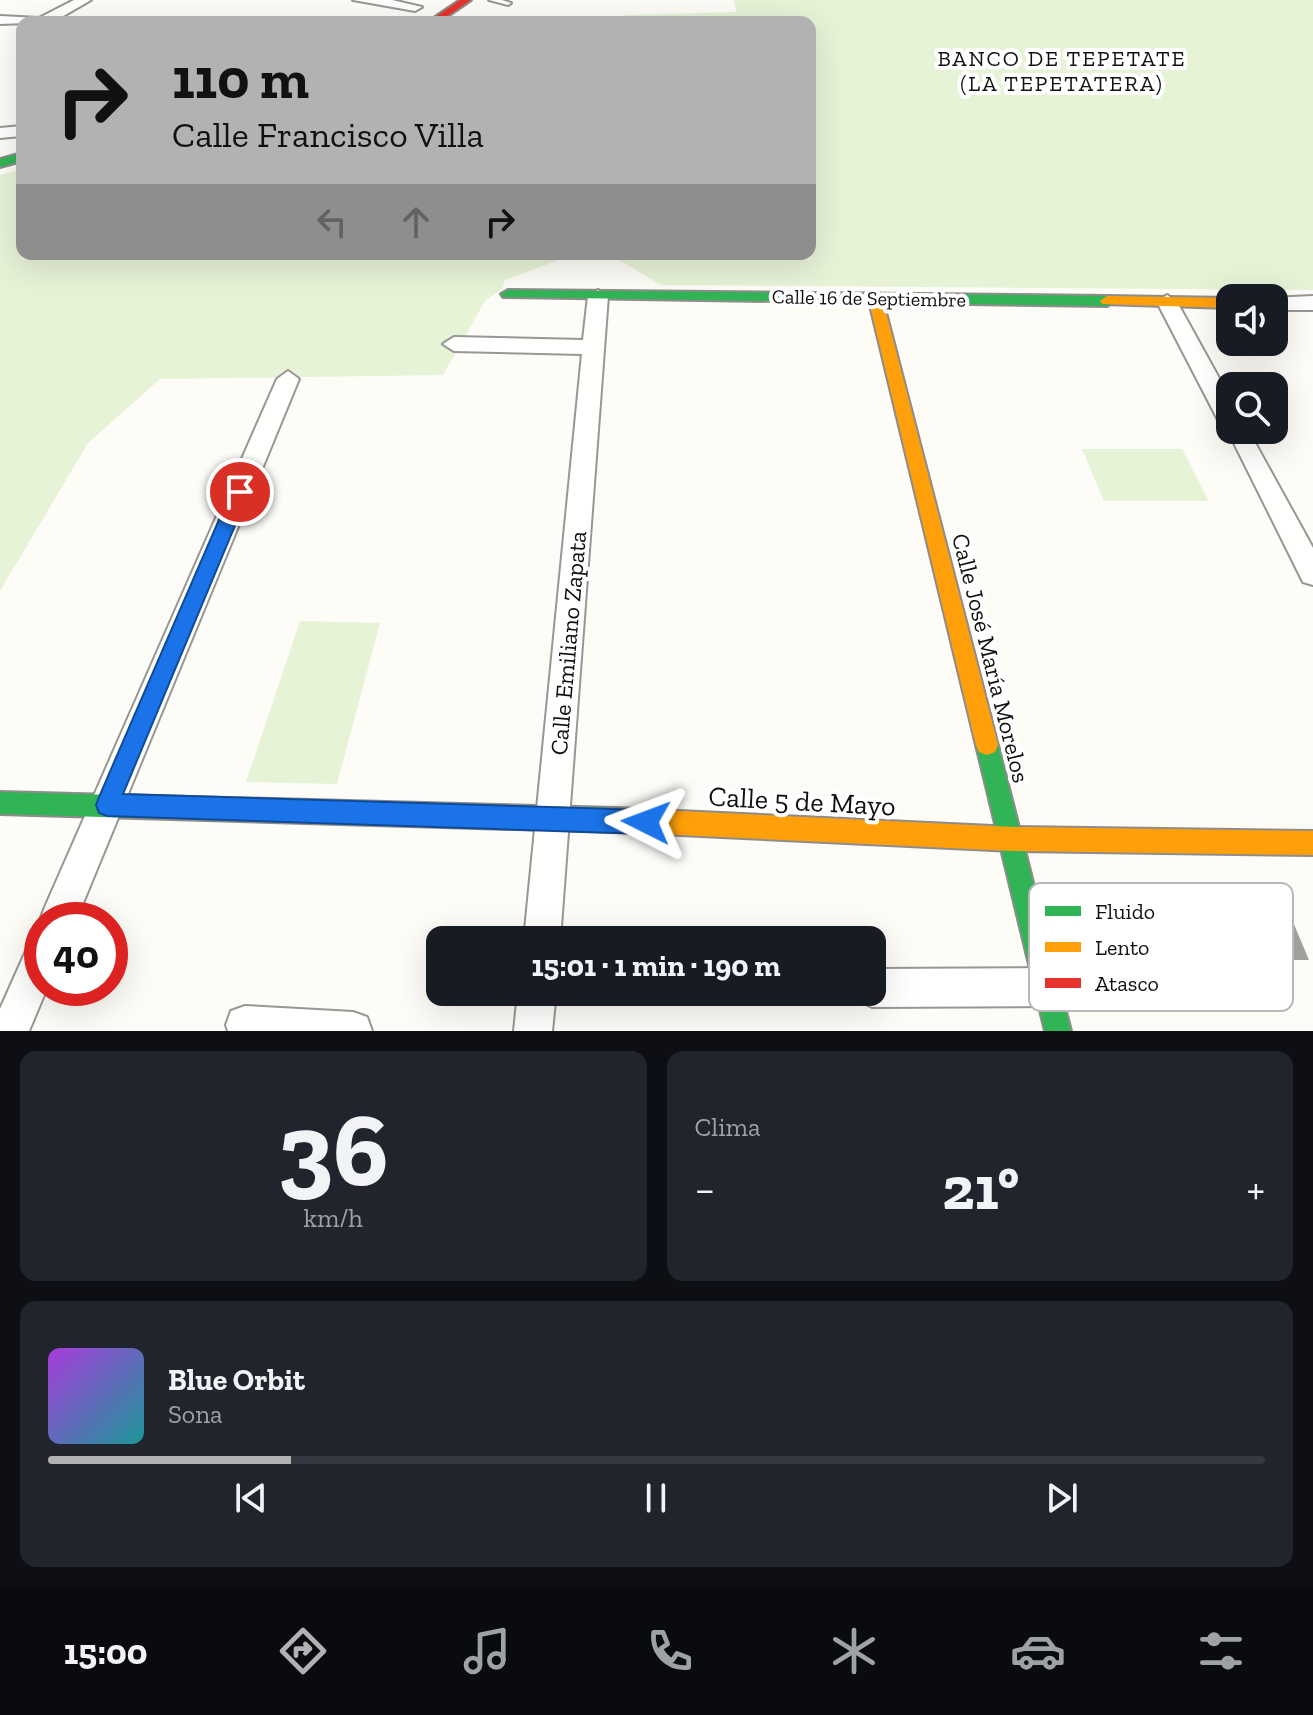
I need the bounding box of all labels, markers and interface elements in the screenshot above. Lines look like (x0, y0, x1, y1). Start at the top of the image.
text: 110 m (172, 45, 309, 112)
district label: BANCO DE TEPETATE (LA TEPETATERA) (937, 45, 1187, 97)
icon: right (40, 48, 144, 152)
text: Calle Francisco Villa (172, 113, 484, 156)
icon: left (310, 200, 354, 244)
icon: ahead (394, 200, 438, 244)
icon: right (478, 200, 522, 244)
street label: Calle 16 de Septiembre (772, 284, 966, 312)
map controls (1216, 284, 1288, 444)
button: sound (1216, 284, 1288, 356)
button: search (1216, 372, 1288, 444)
pin (206, 458, 274, 526)
icon: arrive (218, 470, 262, 514)
street label: Calle Emiliano Zapata (544, 529, 592, 756)
street label: Calle José María Morelos (946, 530, 1036, 786)
position arrow (604, 780, 688, 864)
street label: Calle 5 de Mayo (708, 780, 896, 822)
legend (1029, 883, 1293, 1011)
text: Fluido (1095, 898, 1155, 925)
speed limit sign: 40 (24, 902, 128, 1006)
text: Lento (1095, 934, 1149, 961)
text: 15:01 · 1 min · 190 m (532, 948, 780, 984)
text: Atasco (1095, 970, 1159, 997)
text: 36 (278, 1087, 389, 1212)
text: Clima (695, 1111, 761, 1143)
text: 21° (942, 1152, 1019, 1224)
text: − (695, 1162, 715, 1215)
text: + (1246, 1162, 1265, 1215)
text: km/h (304, 1202, 363, 1234)
text: Blue Orbit (168, 1362, 305, 1398)
text: Sona (168, 1398, 223, 1430)
icon: previous (229, 1476, 273, 1520)
icon: pause (634, 1476, 678, 1520)
icon: next (1040, 1476, 1084, 1520)
icon: directions (275, 1623, 331, 1679)
icon: music (459, 1623, 515, 1679)
icon: phone (642, 1623, 698, 1679)
icon: climate (826, 1623, 882, 1679)
icon: car (1010, 1623, 1066, 1679)
icon: filters (1193, 1623, 1249, 1679)
text: 15:00 (64, 1630, 148, 1673)

